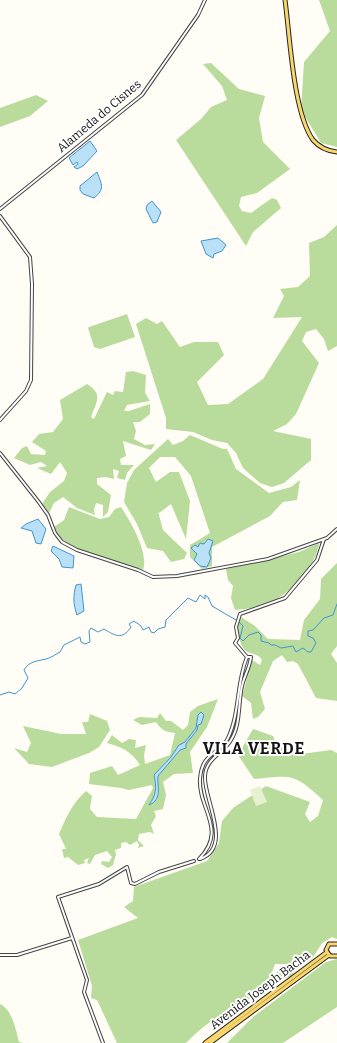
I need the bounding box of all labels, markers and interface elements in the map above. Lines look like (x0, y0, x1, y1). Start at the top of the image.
street label: Alameda do Cisnes (54, 77, 144, 155)
district label: VILA VERDE (203, 739, 305, 758)
street label: Avenida Joseph Bacha (207, 948, 313, 1032)

